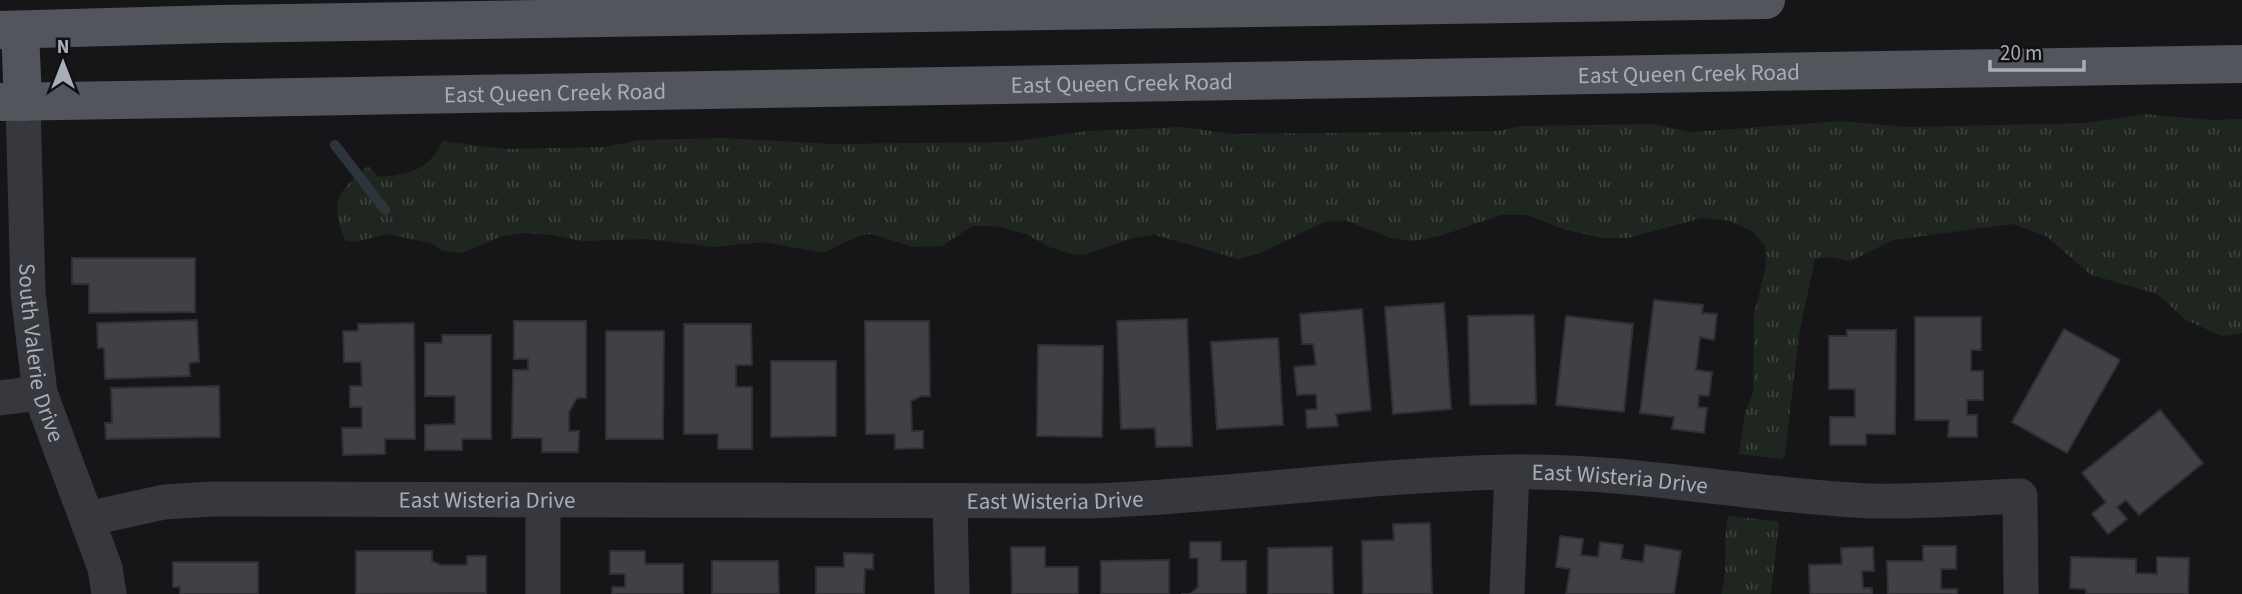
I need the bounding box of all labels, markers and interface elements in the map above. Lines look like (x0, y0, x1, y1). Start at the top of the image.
north arrow (28, 28, 98, 98)
scale bar (1990, 28, 2084, 72)
text: N (57, 34, 69, 61)
text: 20 m (2000, 38, 2042, 68)
street label: East Queen Creek Road (1577, 55, 1800, 92)
street label: East Queen Creek Road (1010, 65, 1233, 102)
street label: East Queen Creek Road (444, 75, 666, 111)
street label: South Valerie Drive (10, 263, 73, 447)
street label: East Wisteria Drive (1531, 456, 1710, 503)
street label: East Wisteria Drive (967, 482, 1144, 518)
street label: East Wisteria Drive (399, 483, 576, 517)

